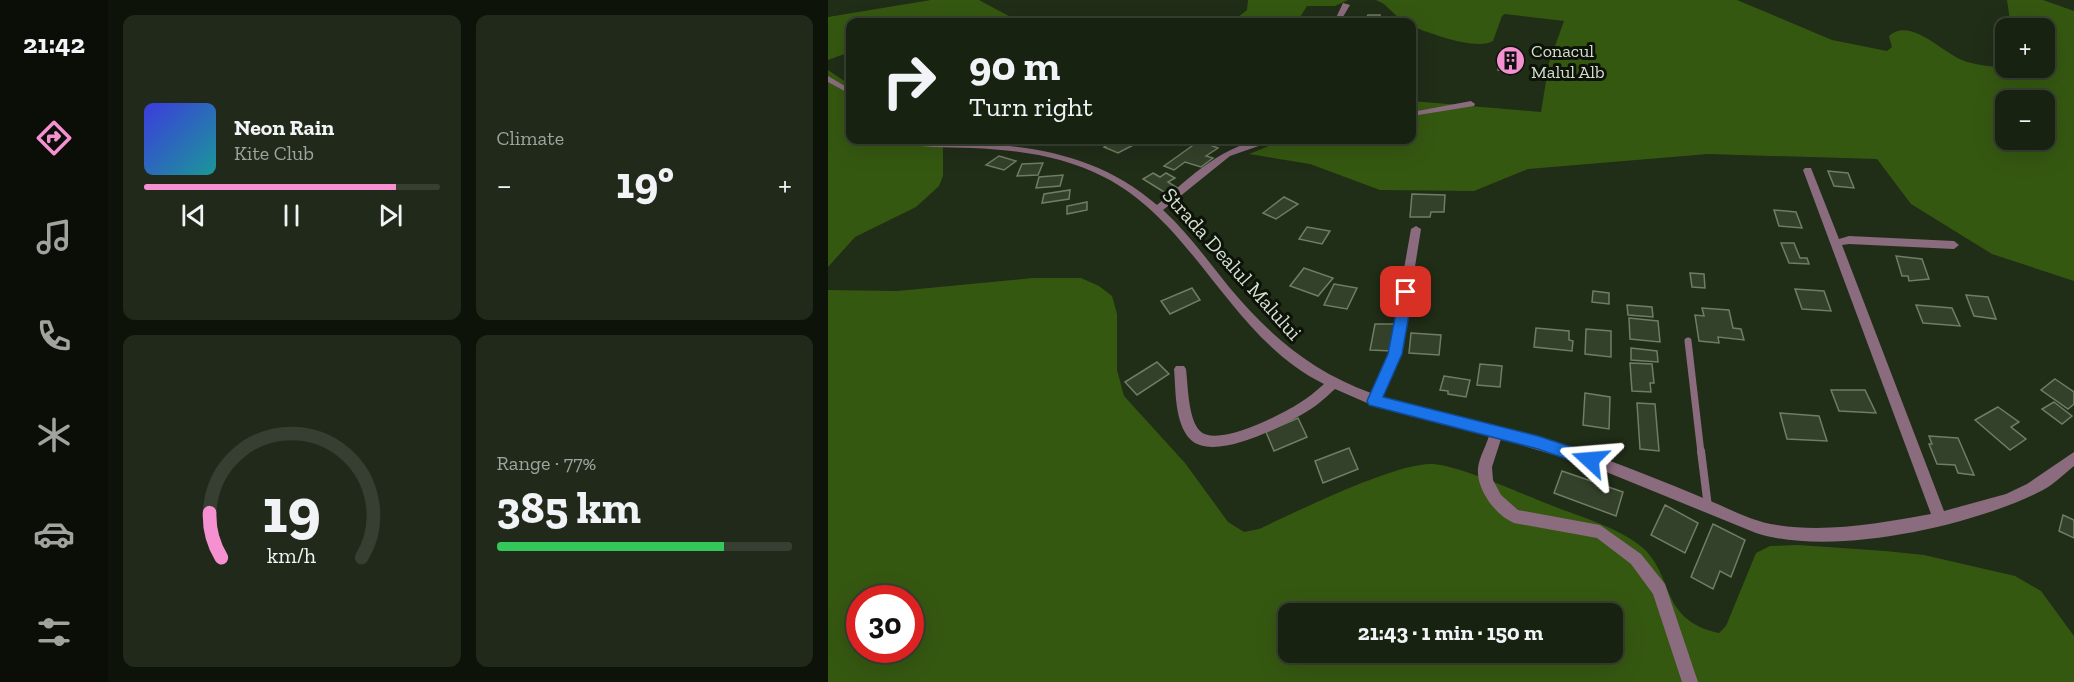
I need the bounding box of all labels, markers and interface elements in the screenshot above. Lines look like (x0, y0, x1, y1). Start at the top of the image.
map controls (1995, 18, 2055, 150)
button: + (1995, 18, 2055, 78)
text: 21:42 (23, 28, 85, 60)
text: 90 m (969, 40, 1060, 91)
place label: Conacul Malul Alb (1531, 40, 1605, 83)
icon: right (870, 42, 948, 120)
building icon: Conacul Malul Alb (1494, 45, 1526, 77)
button: − (1995, 90, 2055, 150)
text: Turn right (969, 91, 1093, 123)
text: Neon Rain (234, 114, 334, 141)
icon: directions (33, 117, 75, 159)
text: Climate (497, 126, 564, 150)
text: Kite Club (234, 141, 314, 165)
text: 19° (616, 156, 674, 210)
text: − (497, 165, 512, 204)
text: + (778, 165, 792, 204)
street label: Strada Dealul Malului (1158, 182, 1307, 345)
icon: previous (177, 199, 210, 232)
icon: pause (275, 199, 308, 232)
icon: next (374, 199, 407, 232)
icon: music (33, 216, 75, 258)
pin (1380, 266, 1431, 317)
icon: arrive (1389, 275, 1422, 308)
icon: phone (33, 315, 75, 357)
icon: climate (33, 414, 75, 456)
position arrow (1558, 428, 1622, 492)
text: Range · 77% (497, 451, 596, 475)
text: 19 (262, 473, 321, 548)
text: 385 km (497, 481, 641, 535)
icon: car (33, 513, 75, 555)
text: km/h (267, 543, 316, 568)
speed limit sign: 30 (846, 585, 924, 663)
icon: filters (33, 611, 75, 653)
text: 21:43 · 1 min · 150 m (1358, 619, 1543, 646)

